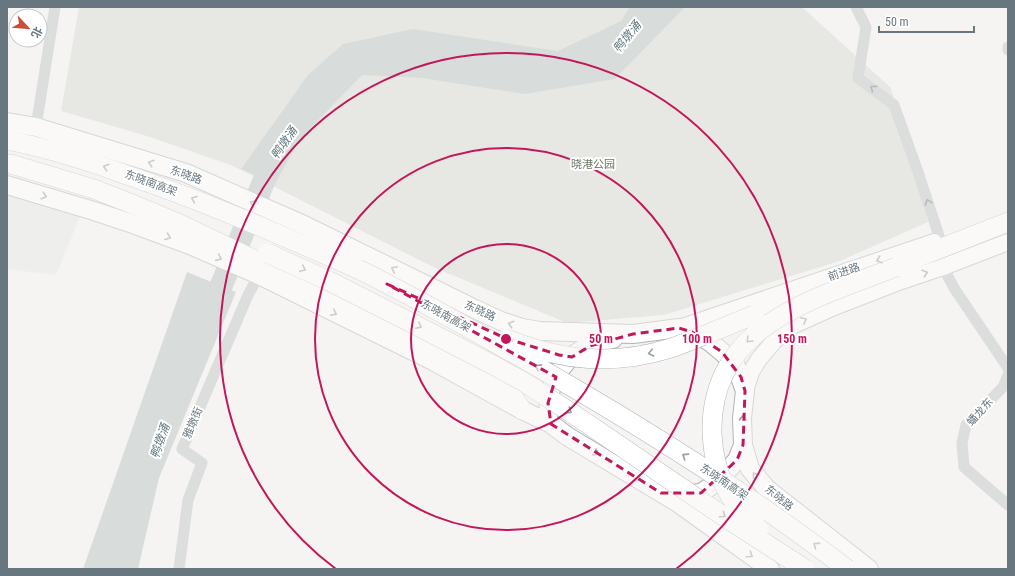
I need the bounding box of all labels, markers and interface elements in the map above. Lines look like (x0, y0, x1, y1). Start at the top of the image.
north arrow (8, 8, 48, 48)
scale bar (879, 8, 974, 34)
text: 50 m (885, 15, 909, 29)
water label: 鸭墩涌 (610, 17, 645, 55)
text: 北 (28, 24, 45, 40)
one-way arrow (870, 86, 877, 93)
water label: 鸭墩涌 (268, 123, 301, 162)
park label: 晓港公园 (571, 158, 615, 171)
one-way arrow (148, 159, 155, 168)
street label: 东晓路 (168, 163, 204, 187)
one-way arrow (103, 164, 110, 172)
street label: 东晓南高架 (123, 167, 179, 199)
one-way arrow (41, 191, 48, 200)
one-way arrow (191, 196, 199, 204)
one-way arrow (924, 199, 933, 206)
one-way arrow (250, 200, 258, 208)
one-way arrow (164, 232, 171, 240)
one-way arrow (215, 253, 223, 261)
one-way arrow (876, 256, 883, 264)
street label: 前进路 (826, 260, 862, 284)
one-way arrow (298, 264, 306, 272)
one-way arrow (390, 266, 398, 274)
one-way arrow (922, 270, 929, 278)
street label: 东晓南高架 (419, 297, 473, 335)
street label: 东晓路 (462, 298, 498, 324)
one-way arrow (330, 308, 338, 316)
one-way arrow (800, 317, 807, 325)
one-way arrow (508, 321, 515, 329)
one-way arrow (415, 322, 422, 329)
centre of rings (499, 332, 513, 346)
text: 50 m (589, 332, 613, 346)
text: 100 m (682, 332, 712, 346)
text: 150 m (777, 332, 807, 346)
one-way arrow (747, 335, 754, 343)
one-way arrow (648, 348, 655, 356)
one-way arrow (535, 365, 542, 372)
street label: 蟠龙东 (964, 395, 996, 429)
street label: 雅墩街 (181, 405, 205, 441)
one-way arrow (565, 406, 572, 414)
one-way arrow (739, 415, 747, 421)
water label: 鸭墩涌 (148, 420, 173, 460)
one-way arrow (591, 448, 598, 455)
one-way arrow (683, 454, 690, 461)
street label: 东晓南高架 (698, 461, 750, 503)
one-way arrow (753, 472, 760, 479)
street label: 东晓路 (762, 483, 796, 513)
one-way arrow (719, 510, 726, 518)
one-way arrow (813, 543, 820, 550)
one-way arrow (746, 550, 753, 557)

